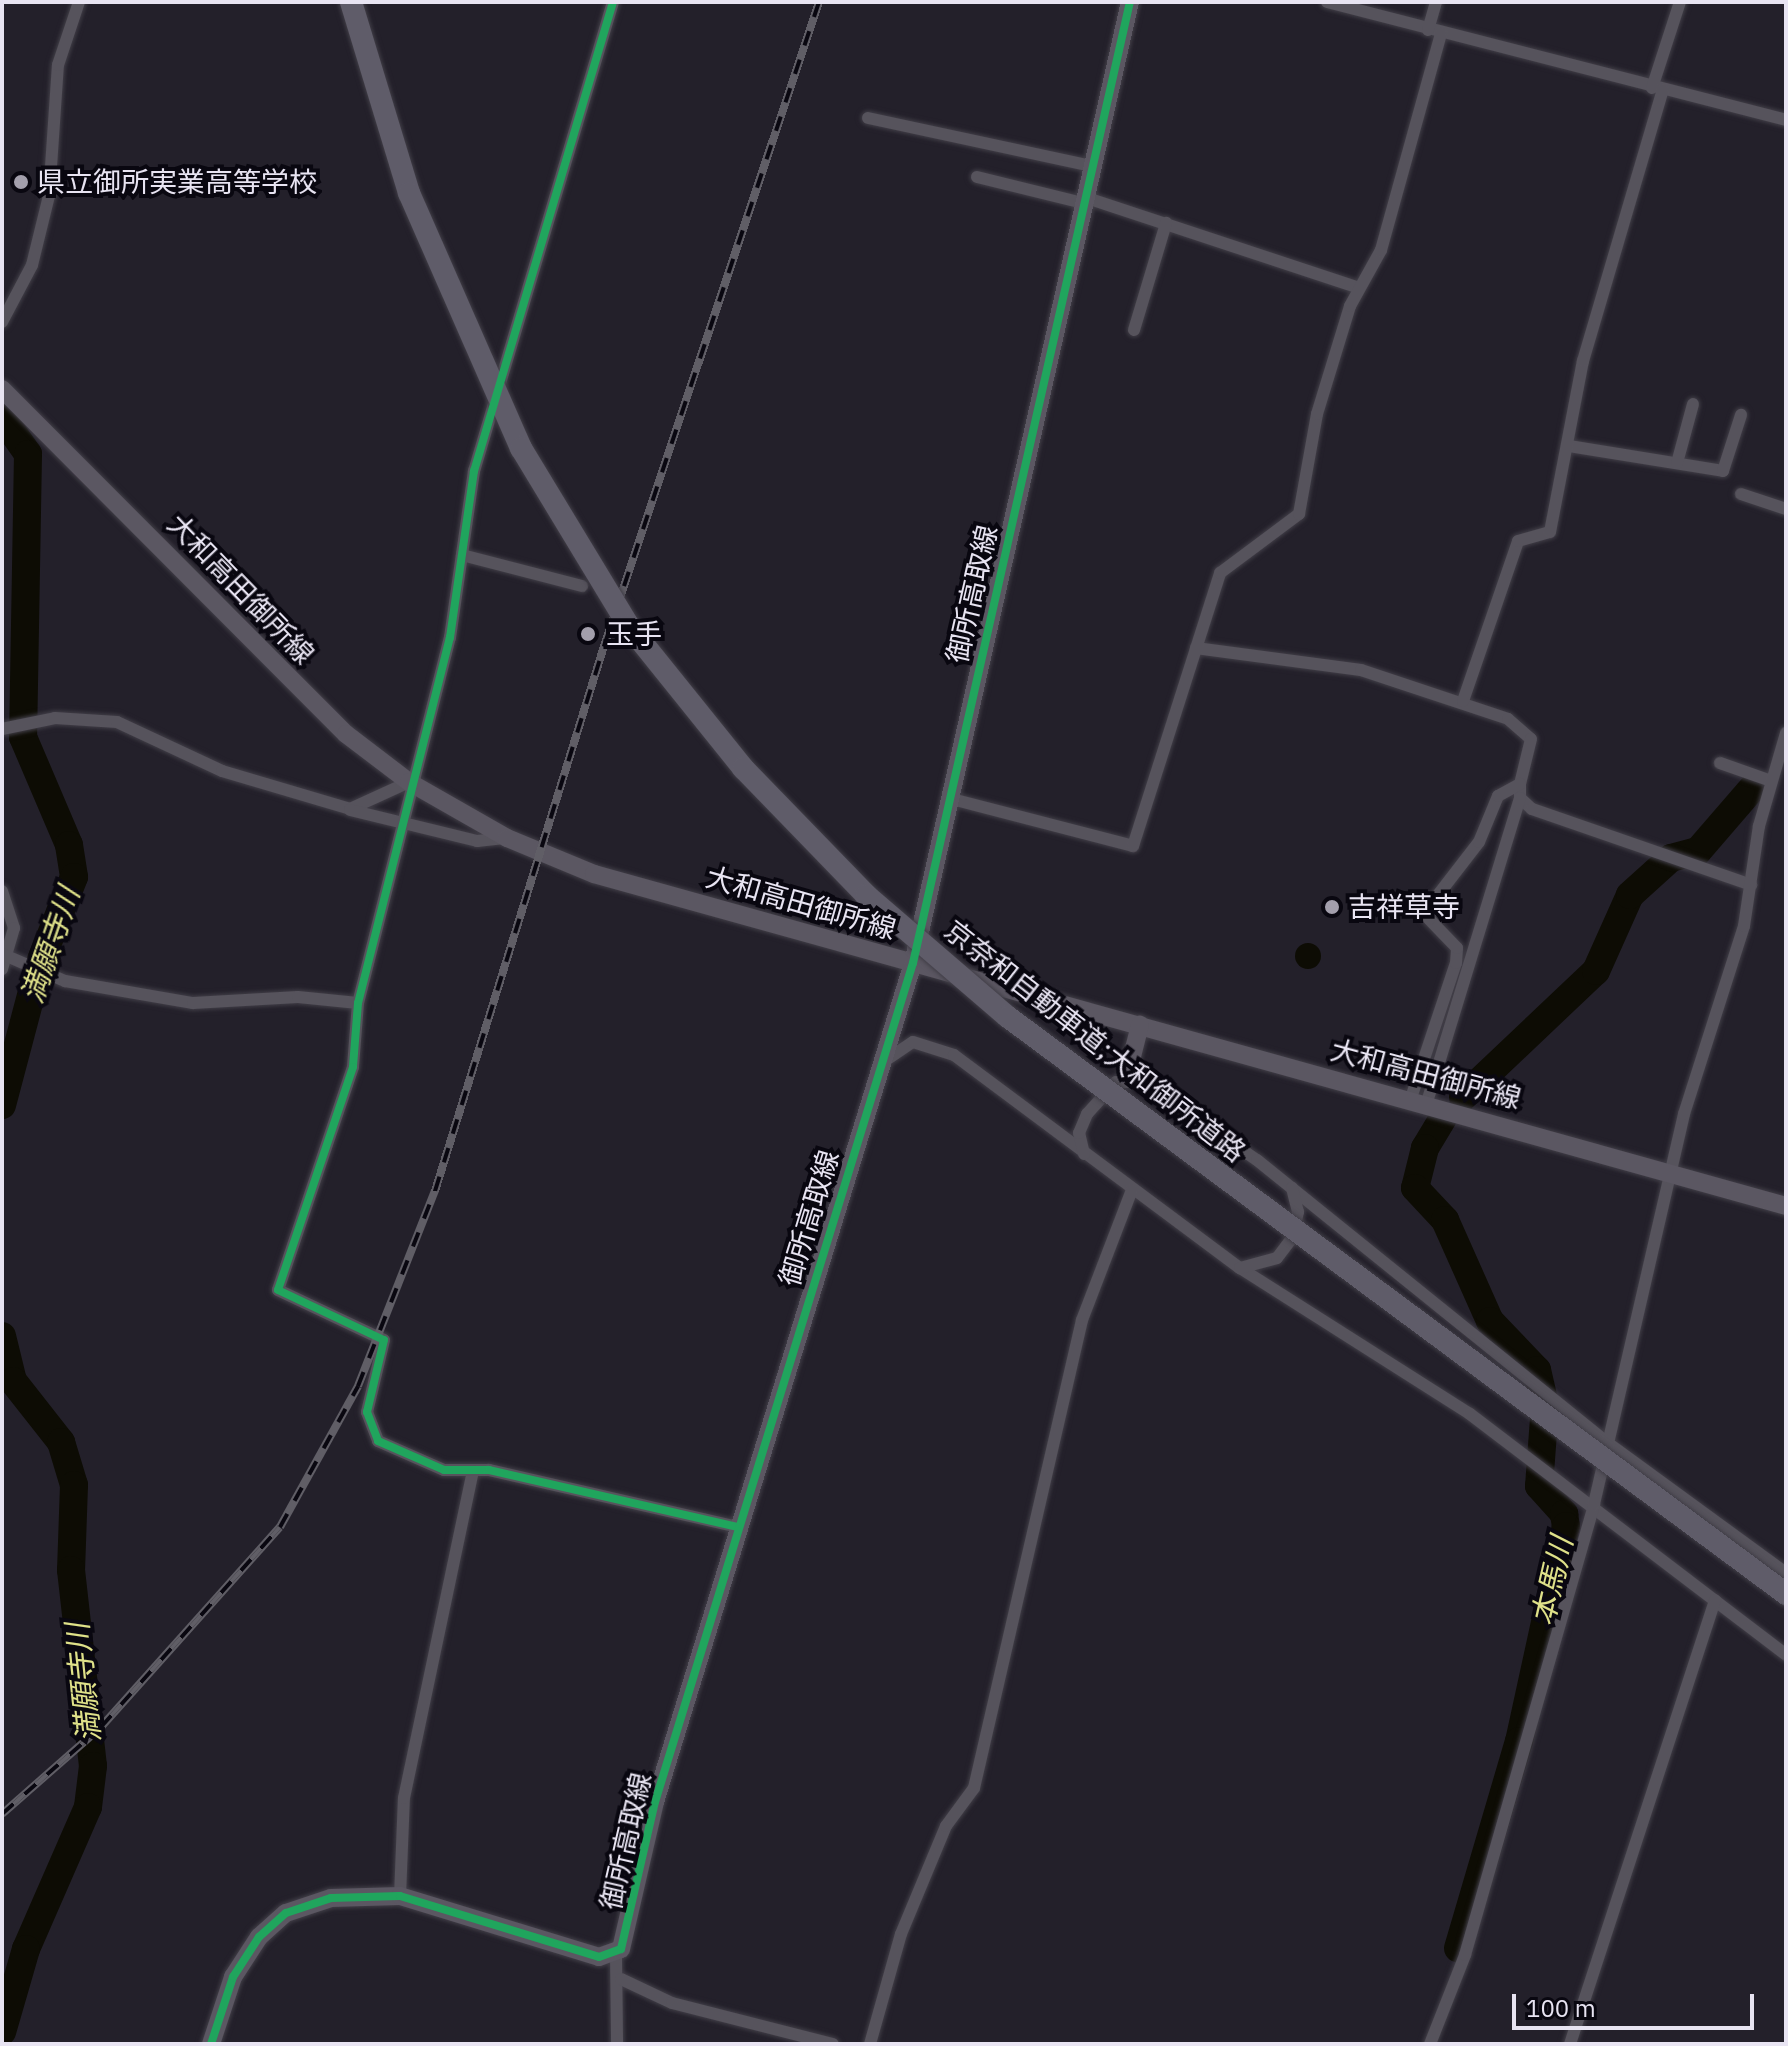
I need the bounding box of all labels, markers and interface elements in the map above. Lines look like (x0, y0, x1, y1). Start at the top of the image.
place label: 県立御所実業高等学校 (37, 165, 317, 199)
marker: 県立御所実業高等学校 (12, 173, 30, 191)
street label: 大和高田御所線 (161, 507, 321, 671)
street label: 御所高取線 (940, 522, 1004, 666)
place label: 玉手 (606, 617, 662, 651)
marker: 玉手 (577, 623, 599, 645)
street label: 大和高田御所線 (702, 860, 900, 946)
water label: 満願寺川 (13, 882, 87, 1008)
place label: 吉祥草寺 (1348, 890, 1460, 924)
marker: 吉祥草寺 (1323, 898, 1341, 916)
street label: 京奈和自動車道;大和御所道路 (938, 913, 1252, 1169)
street label: 大和高田御所線 (1327, 1032, 1525, 1116)
street label: 御所高取線 (772, 1146, 846, 1290)
water label: 本馬川 (1524, 1533, 1580, 1629)
water label: 満願寺川 (59, 1621, 107, 1745)
street label: 御所高取線 (594, 1769, 658, 1913)
scale bar (1516, 1978, 1758, 2028)
text: 100 m (1526, 1992, 1596, 2024)

